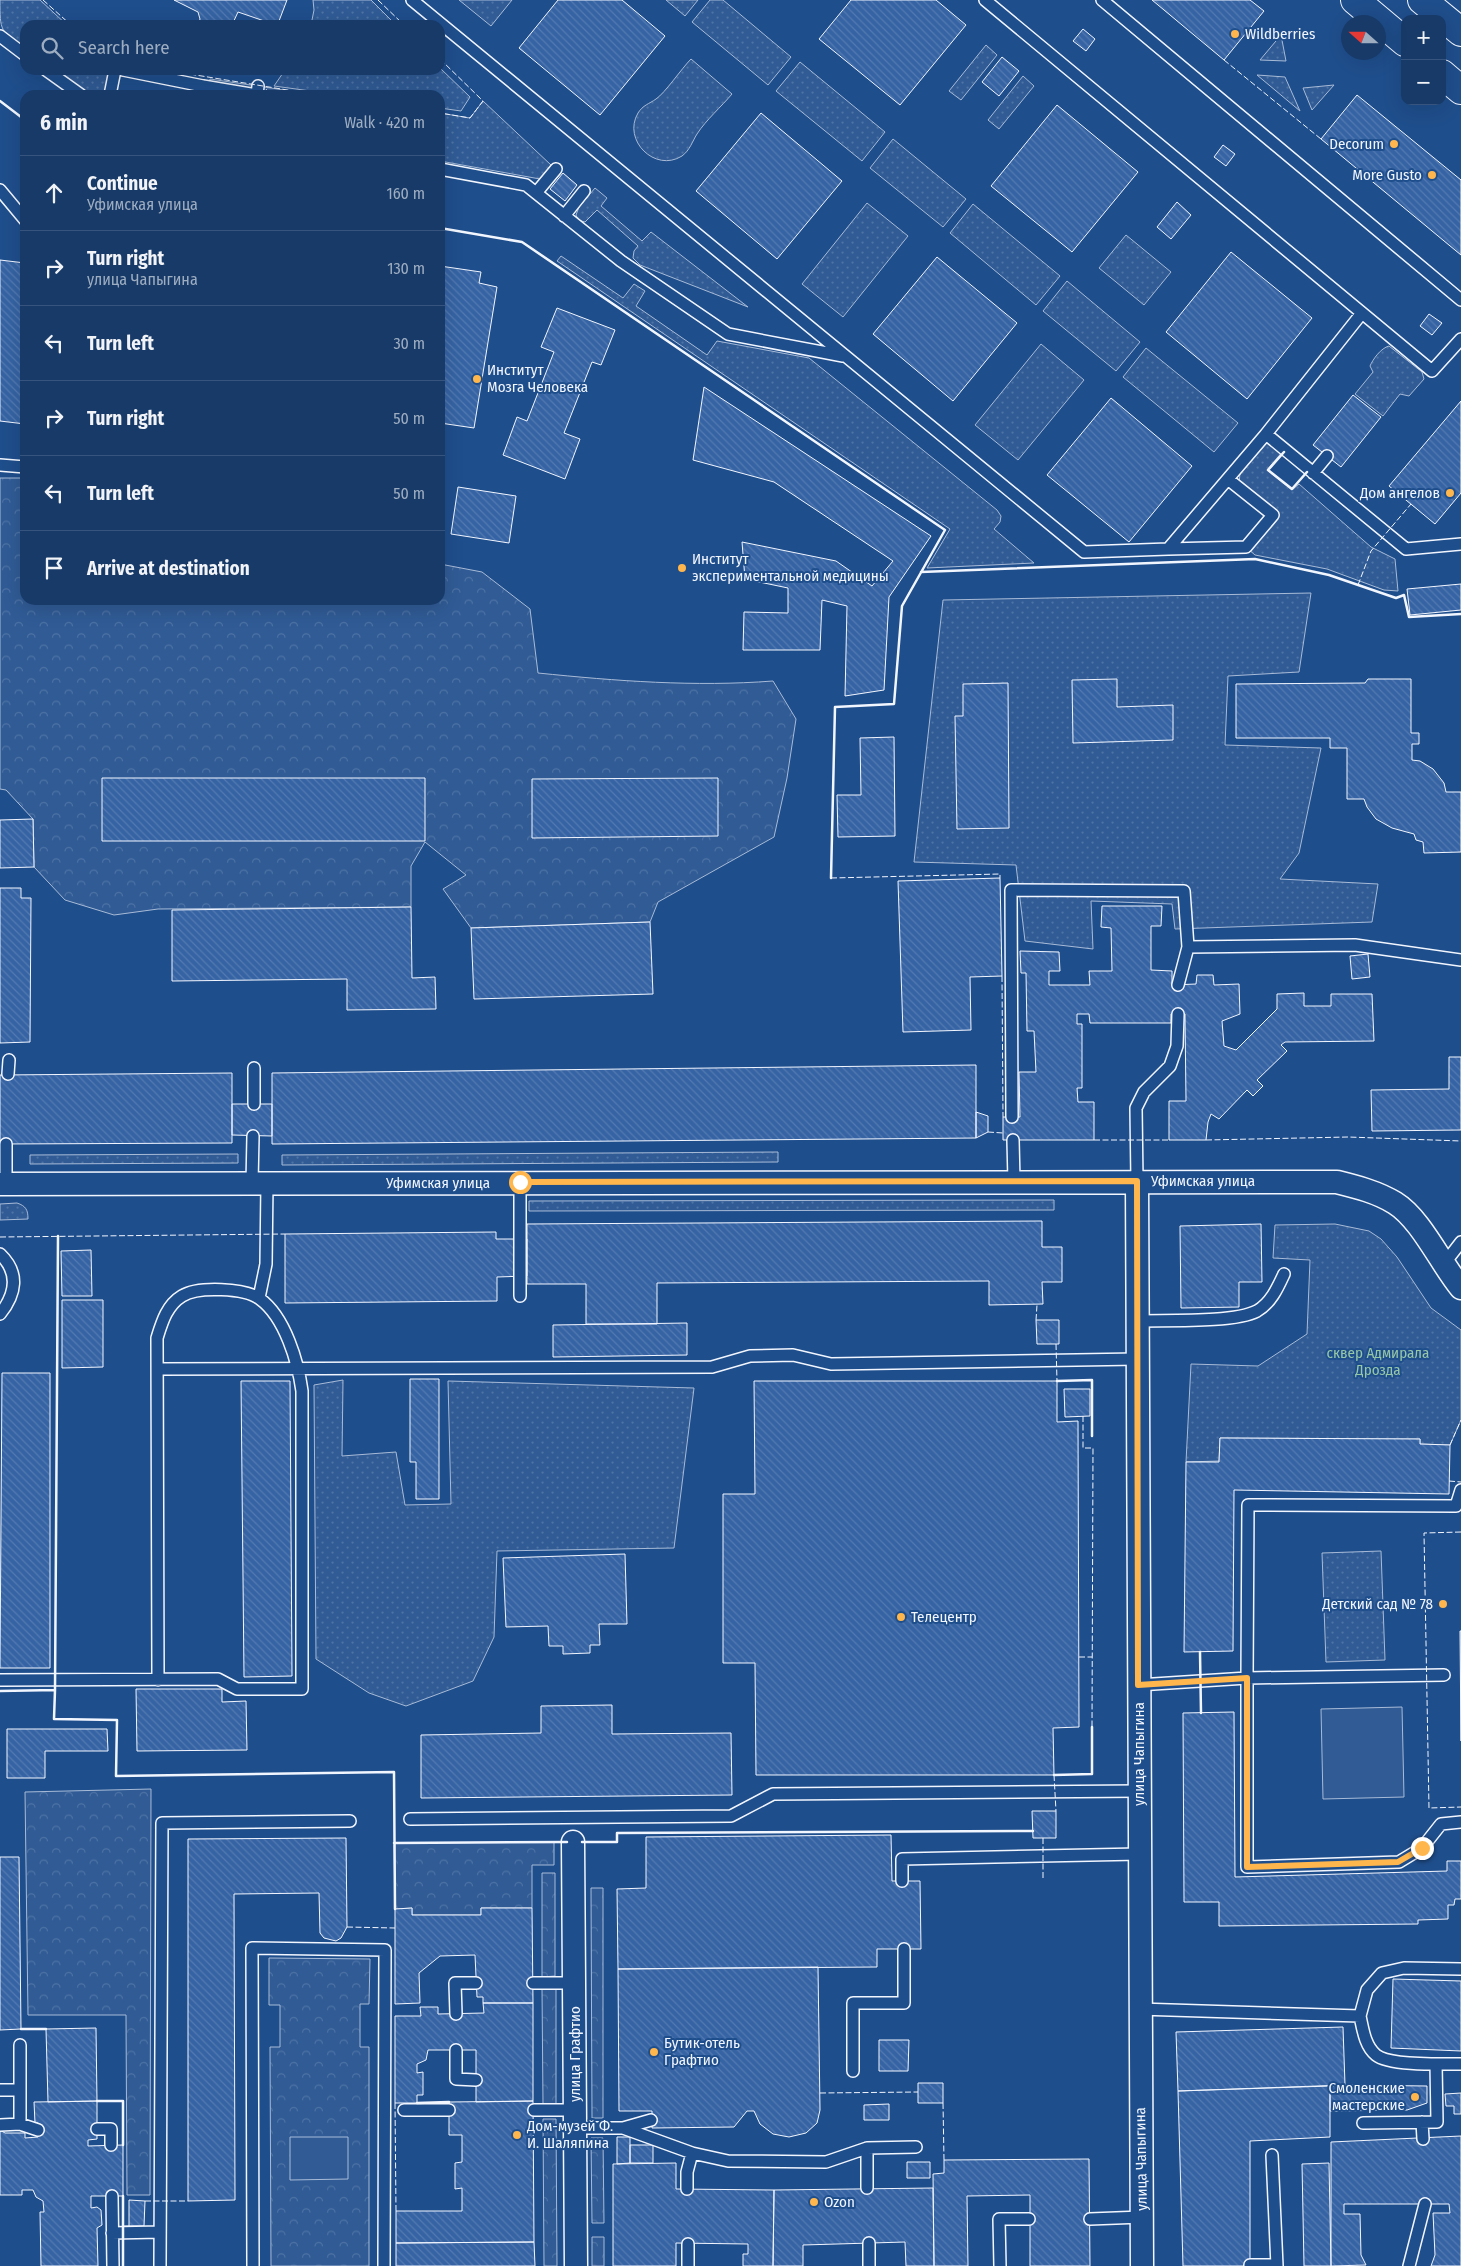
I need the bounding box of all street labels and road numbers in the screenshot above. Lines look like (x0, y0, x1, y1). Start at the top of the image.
street label: Уфимская улица (1150, 1172, 1255, 1190)
street label: Уфимская улица (385, 1174, 490, 1192)
street label: улица Чапыгина (1130, 1702, 1148, 1806)
street label: улица Графтио (566, 2006, 584, 2102)
street label: улица Чапыгина (1131, 2107, 1151, 2211)

